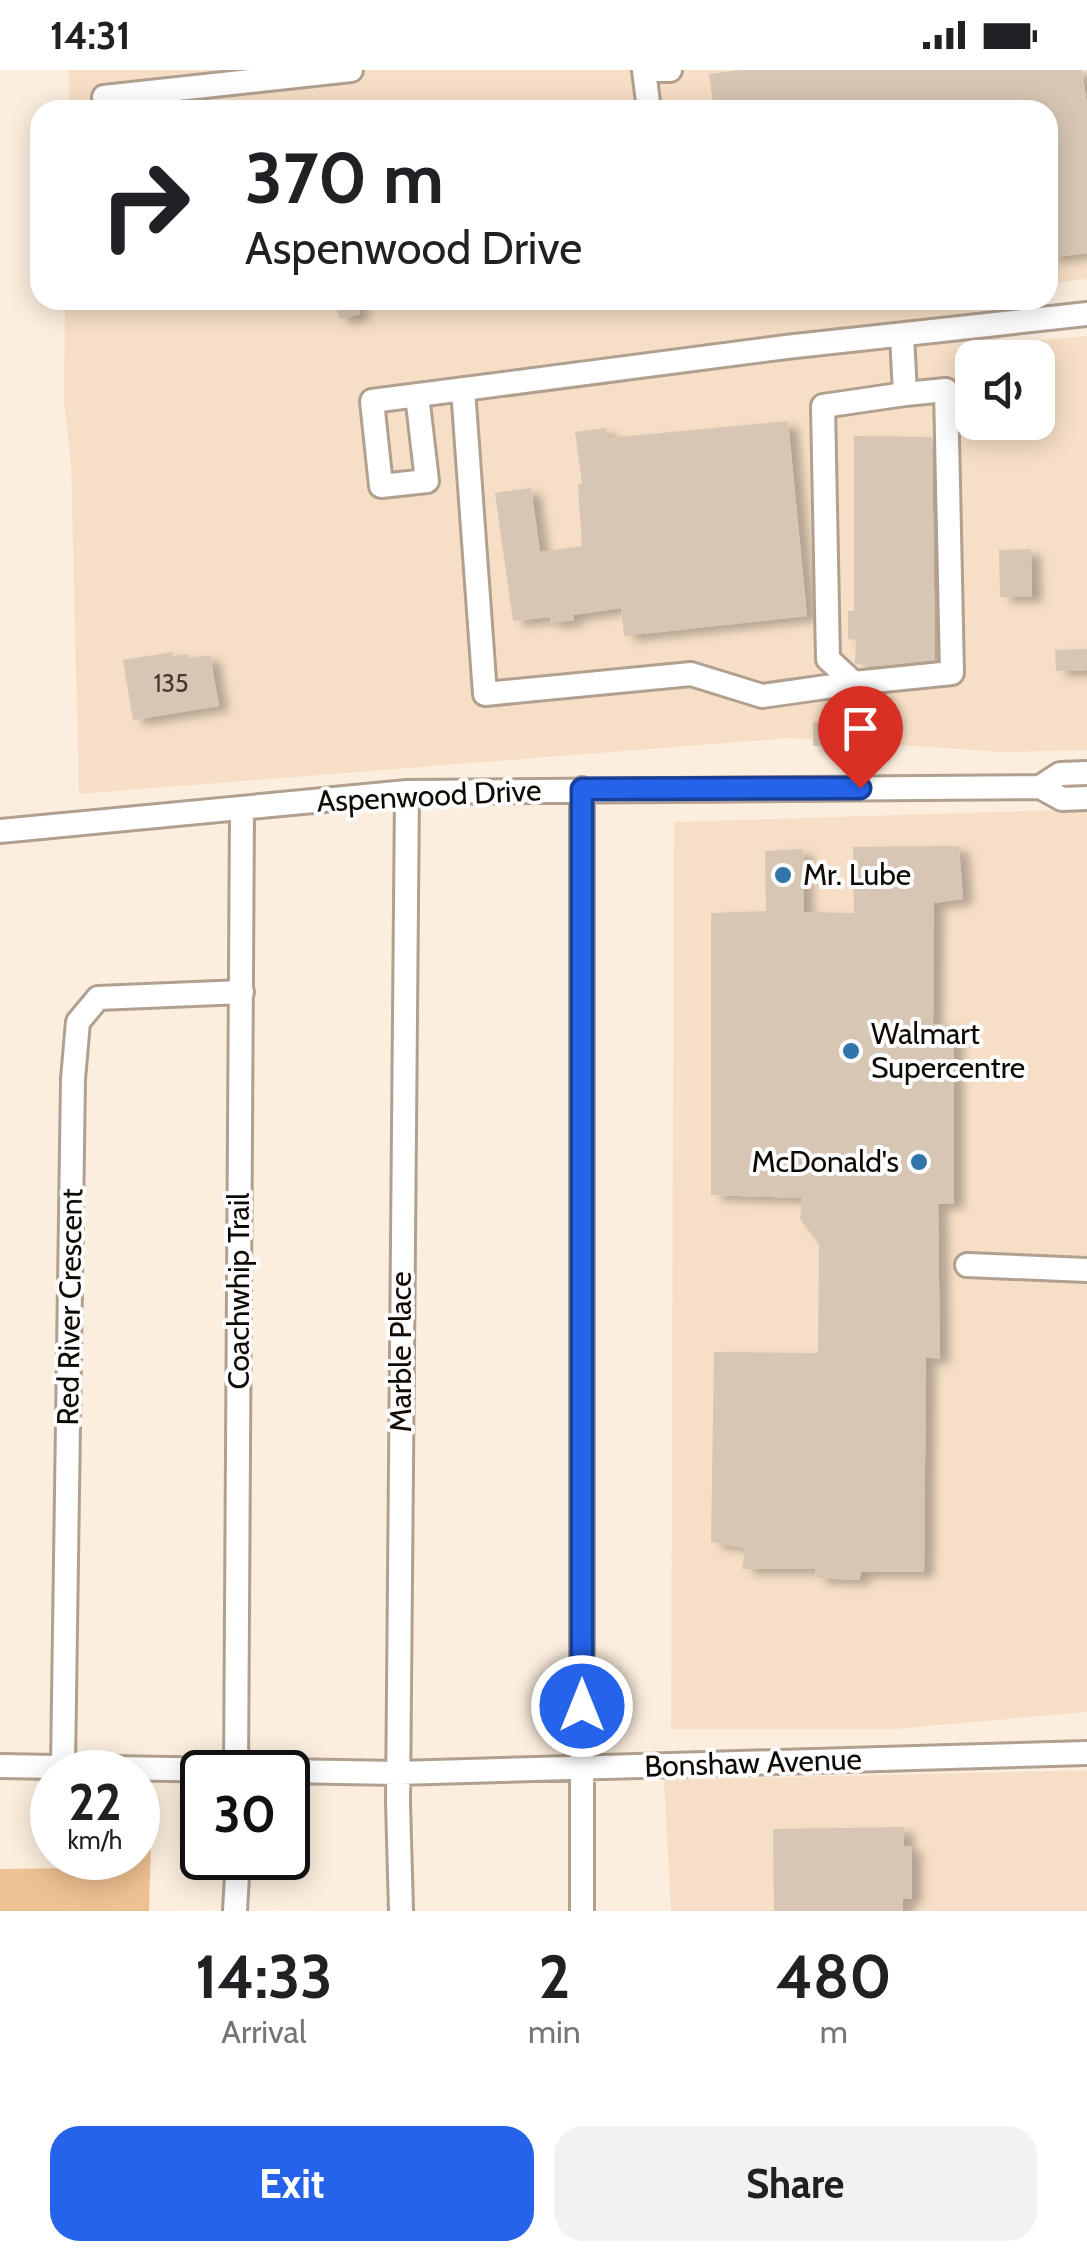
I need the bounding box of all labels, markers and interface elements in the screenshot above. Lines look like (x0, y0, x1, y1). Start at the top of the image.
text: 14:31 (50, 12, 131, 59)
text: 370 m (245, 135, 444, 221)
icon: right (80, 140, 210, 270)
text: Aspenwood Drive (245, 221, 582, 275)
map controls (955, 340, 1055, 440)
button: sound (955, 340, 1055, 440)
house number: 135 (153, 668, 189, 698)
pin (818, 686, 903, 789)
icon: arrive (833, 701, 888, 756)
street label: Aspenwood Drive (316, 771, 542, 820)
place label: Mr. Lube (803, 856, 911, 893)
marker: Mr. Lube (772, 864, 794, 886)
place label: Walmart Supercentre (871, 1015, 1025, 1086)
marker: Walmart Supercentre (840, 1040, 862, 1062)
place label: McDonald's (752, 1143, 899, 1180)
marker: McDonald's (908, 1151, 930, 1173)
street label: Red River Crescent (49, 1188, 90, 1426)
street label: Coachwhip Trail (220, 1193, 257, 1389)
street label: Marble Place (382, 1271, 419, 1433)
position arrow (530, 1654, 634, 1758)
street label: Bonshaw Avenue (644, 1740, 862, 1785)
speed limit sign: 30 (180, 1750, 310, 1880)
text: 22 (69, 1772, 121, 1833)
text: km/h (68, 1825, 122, 1855)
text: 14:33 (195, 1940, 333, 2013)
text: 2 (538, 1940, 570, 2013)
text: 480 (776, 1940, 892, 2013)
text: Arrival (221, 2012, 307, 2051)
text: min (528, 2012, 581, 2051)
text: m (820, 2012, 848, 2051)
button: Exit (50, 2126, 534, 2241)
button: Share (554, 2126, 1037, 2241)

